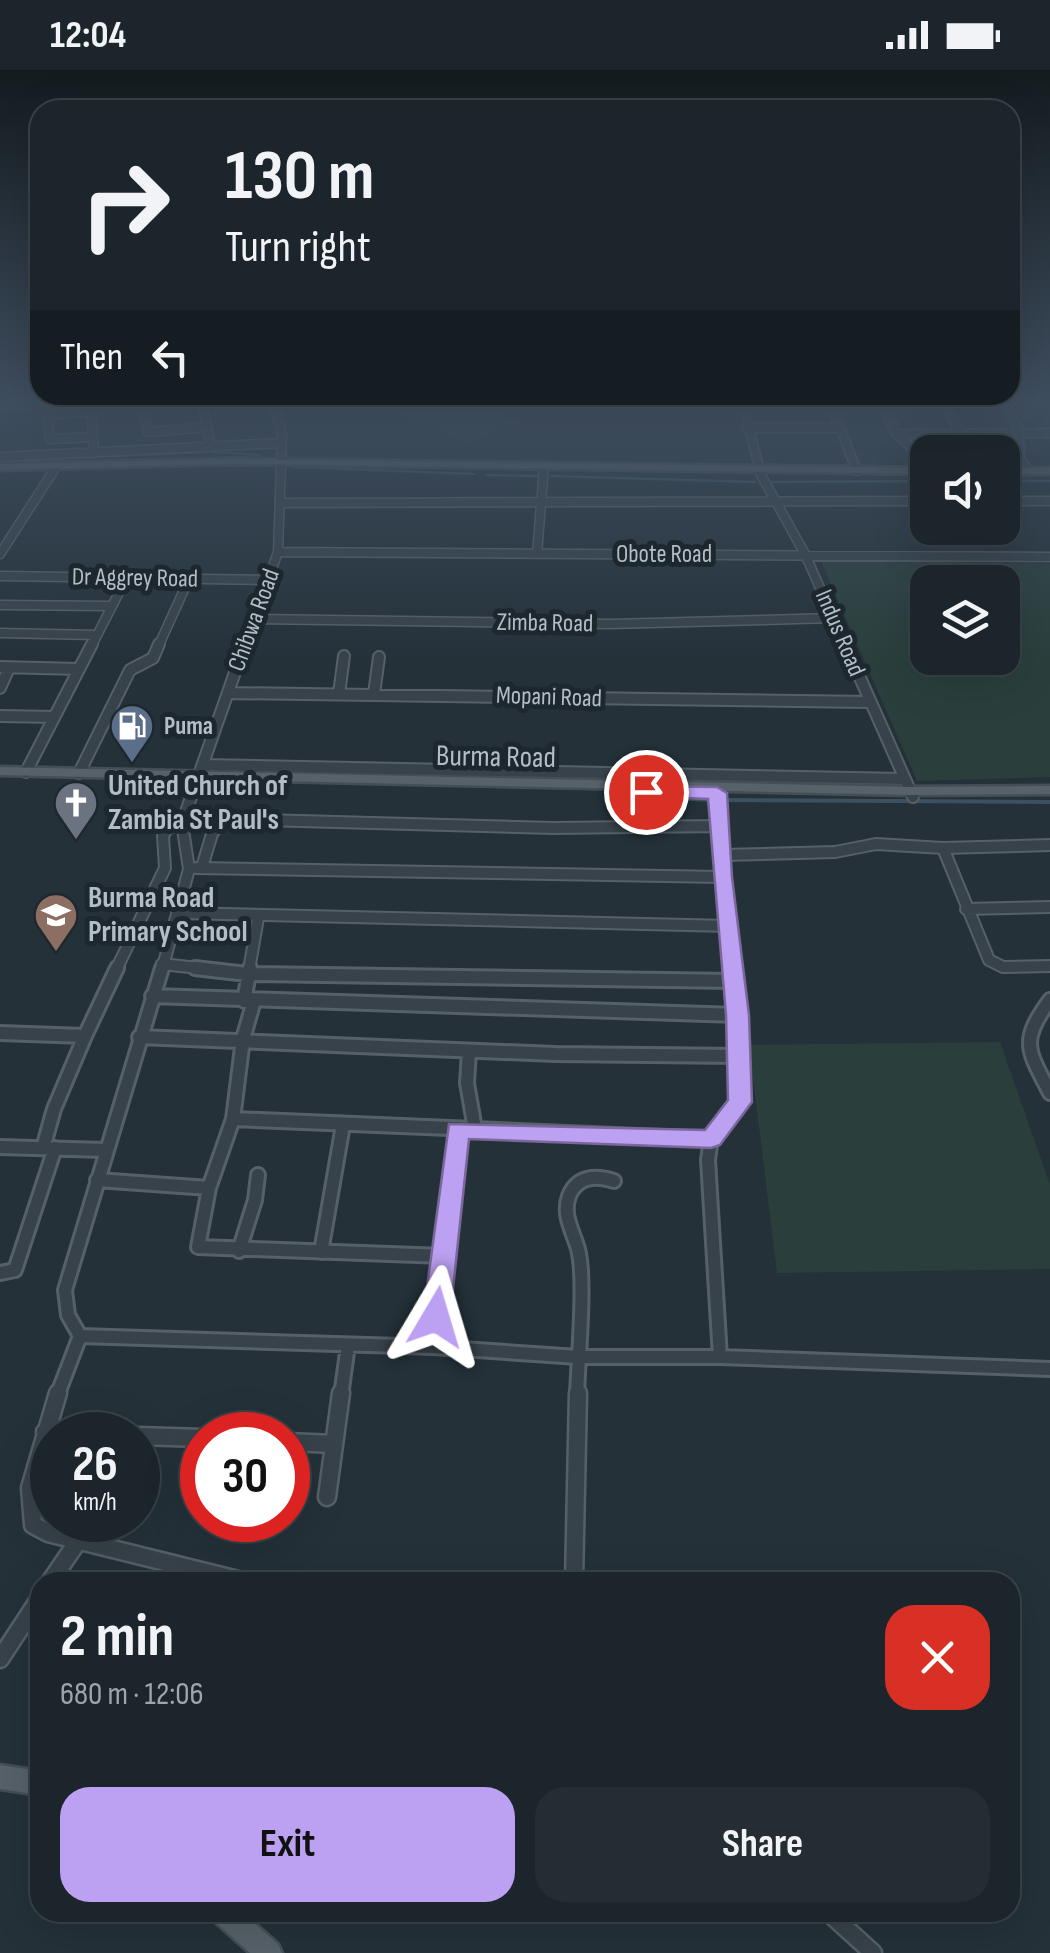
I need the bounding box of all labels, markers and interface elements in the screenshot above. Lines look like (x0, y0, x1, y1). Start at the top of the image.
text: 12:04 (50, 13, 126, 58)
text: 130 m (225, 135, 374, 219)
icon: right (60, 140, 190, 270)
text: Turn right (225, 220, 371, 275)
icon: left (143, 330, 198, 385)
text: Then (60, 335, 123, 380)
map controls (910, 435, 1020, 675)
button: sound (910, 435, 1020, 545)
street label: Obote Road (616, 539, 712, 570)
street label: Dr Aggrey Road (72, 561, 198, 595)
street label: Chibwa Road (221, 565, 287, 675)
button: layers (910, 565, 1020, 675)
street label: Indus Road (808, 585, 872, 681)
street label: Zimba Road (496, 607, 594, 639)
street label: Mopani Road (495, 680, 603, 714)
fuel station icon: Puma (109, 703, 155, 764)
place label: Puma (164, 711, 213, 742)
street label: Burma Road (436, 738, 556, 776)
pin (604, 750, 689, 835)
icon: arrive (619, 765, 674, 820)
place label: United Church of Zambia St Paul's (108, 768, 288, 838)
church icon: United Church of Zambia St Paul's (53, 780, 99, 841)
place label: Burma Road Primary School (88, 880, 248, 950)
school or university icon: Burma Road Primary School (33, 892, 79, 953)
position arrow (384, 1265, 488, 1369)
speed limit sign: 30 (180, 1412, 310, 1542)
text: 26 (72, 1435, 118, 1495)
text: km/h (73, 1487, 117, 1518)
text: 2 min (60, 1601, 174, 1673)
button: close (885, 1605, 990, 1710)
text: 680 m · 12:06 (60, 1675, 204, 1714)
button: Exit (60, 1787, 515, 1902)
button: Share (535, 1787, 990, 1902)

